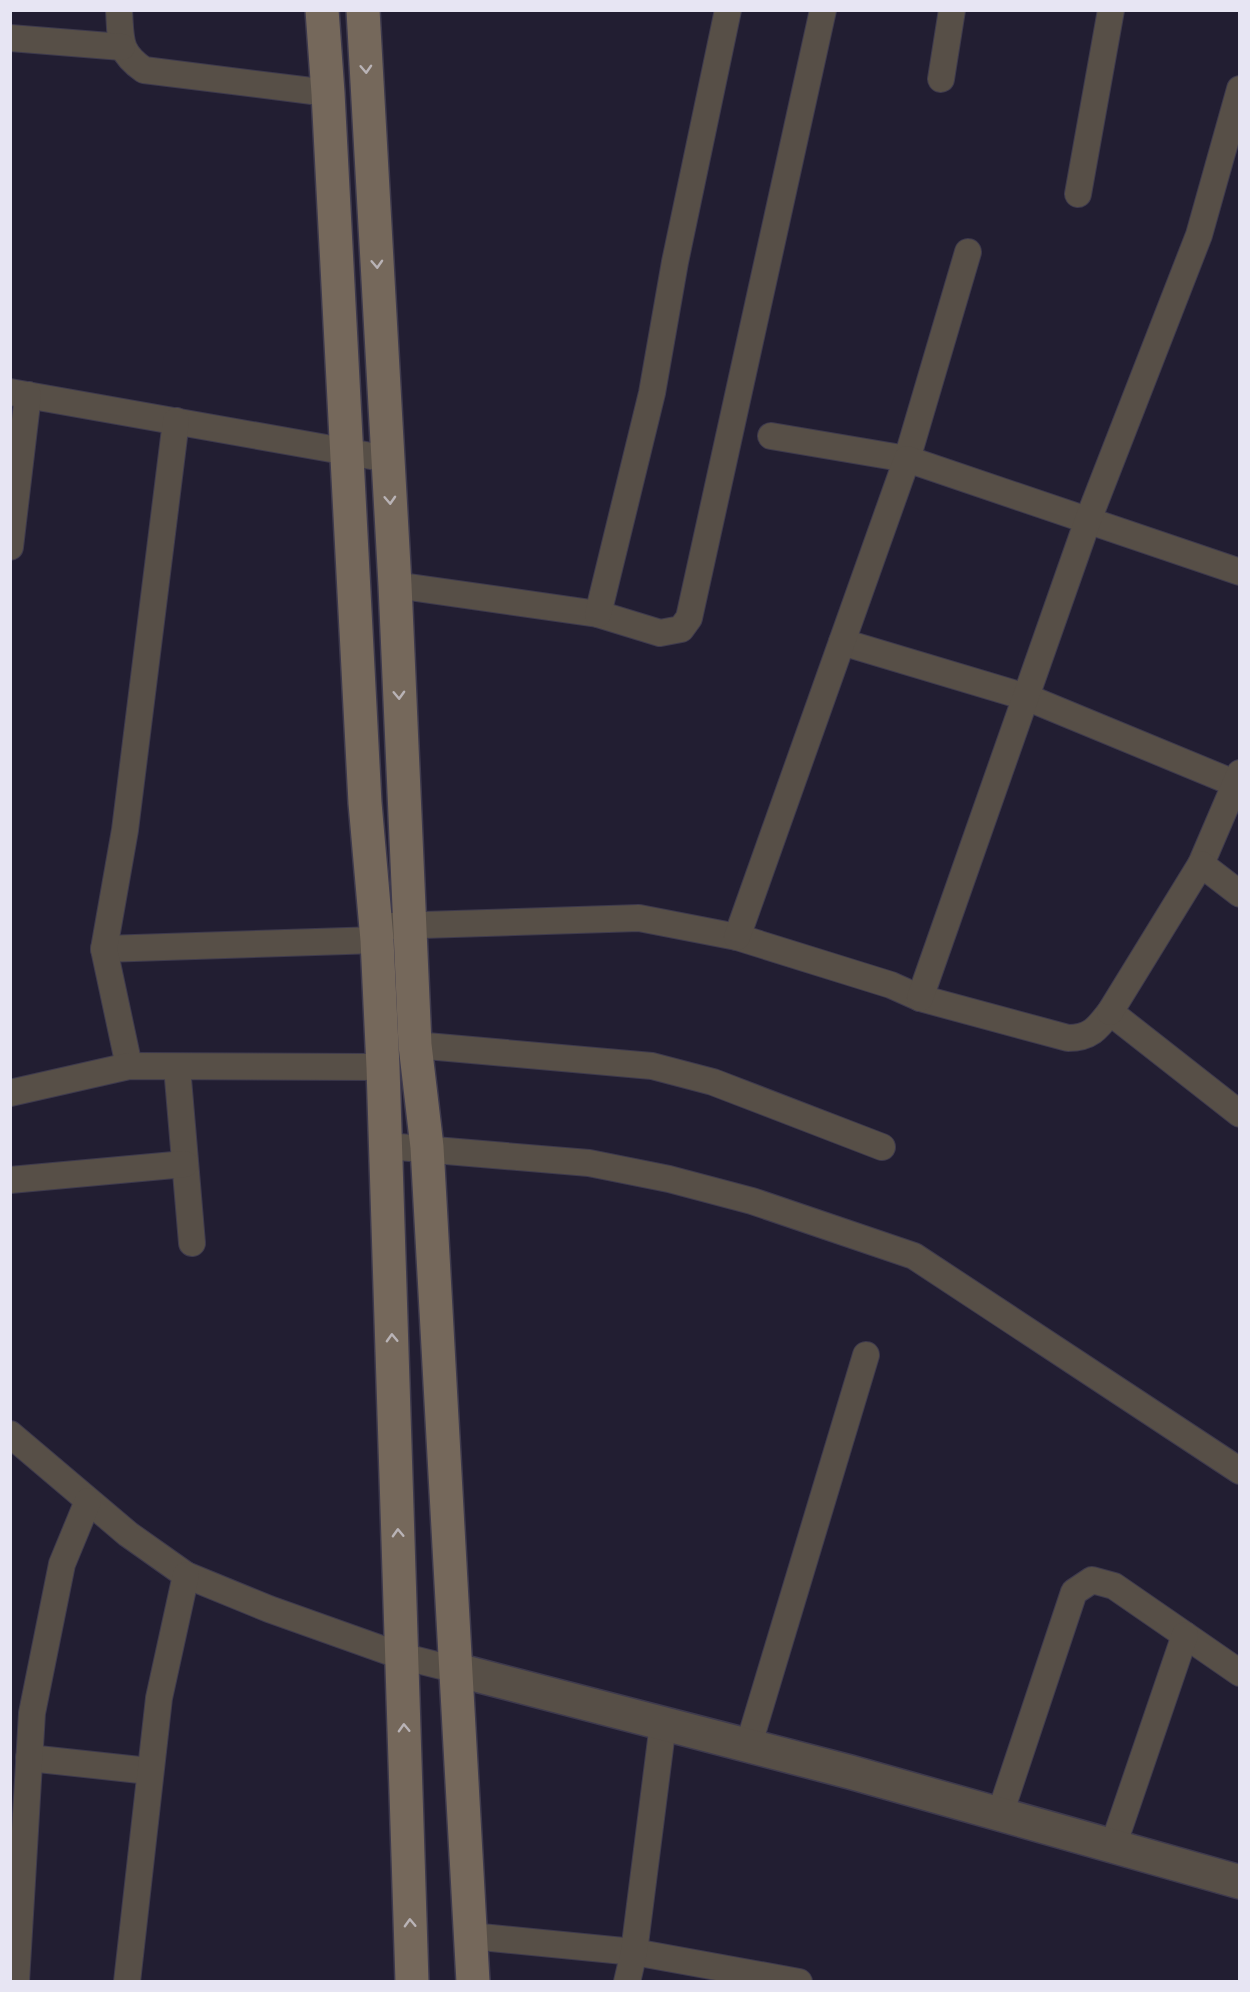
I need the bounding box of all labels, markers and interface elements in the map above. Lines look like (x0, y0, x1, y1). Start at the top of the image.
one-way arrow (359, 64, 372, 73)
one-way arrow (370, 259, 383, 268)
one-way arrow (383, 496, 396, 505)
one-way arrow (393, 691, 406, 700)
one-way arrow (386, 1334, 399, 1343)
one-way arrow (392, 1529, 404, 1538)
one-way arrow (397, 1724, 410, 1733)
one-way arrow (404, 1919, 416, 1928)

